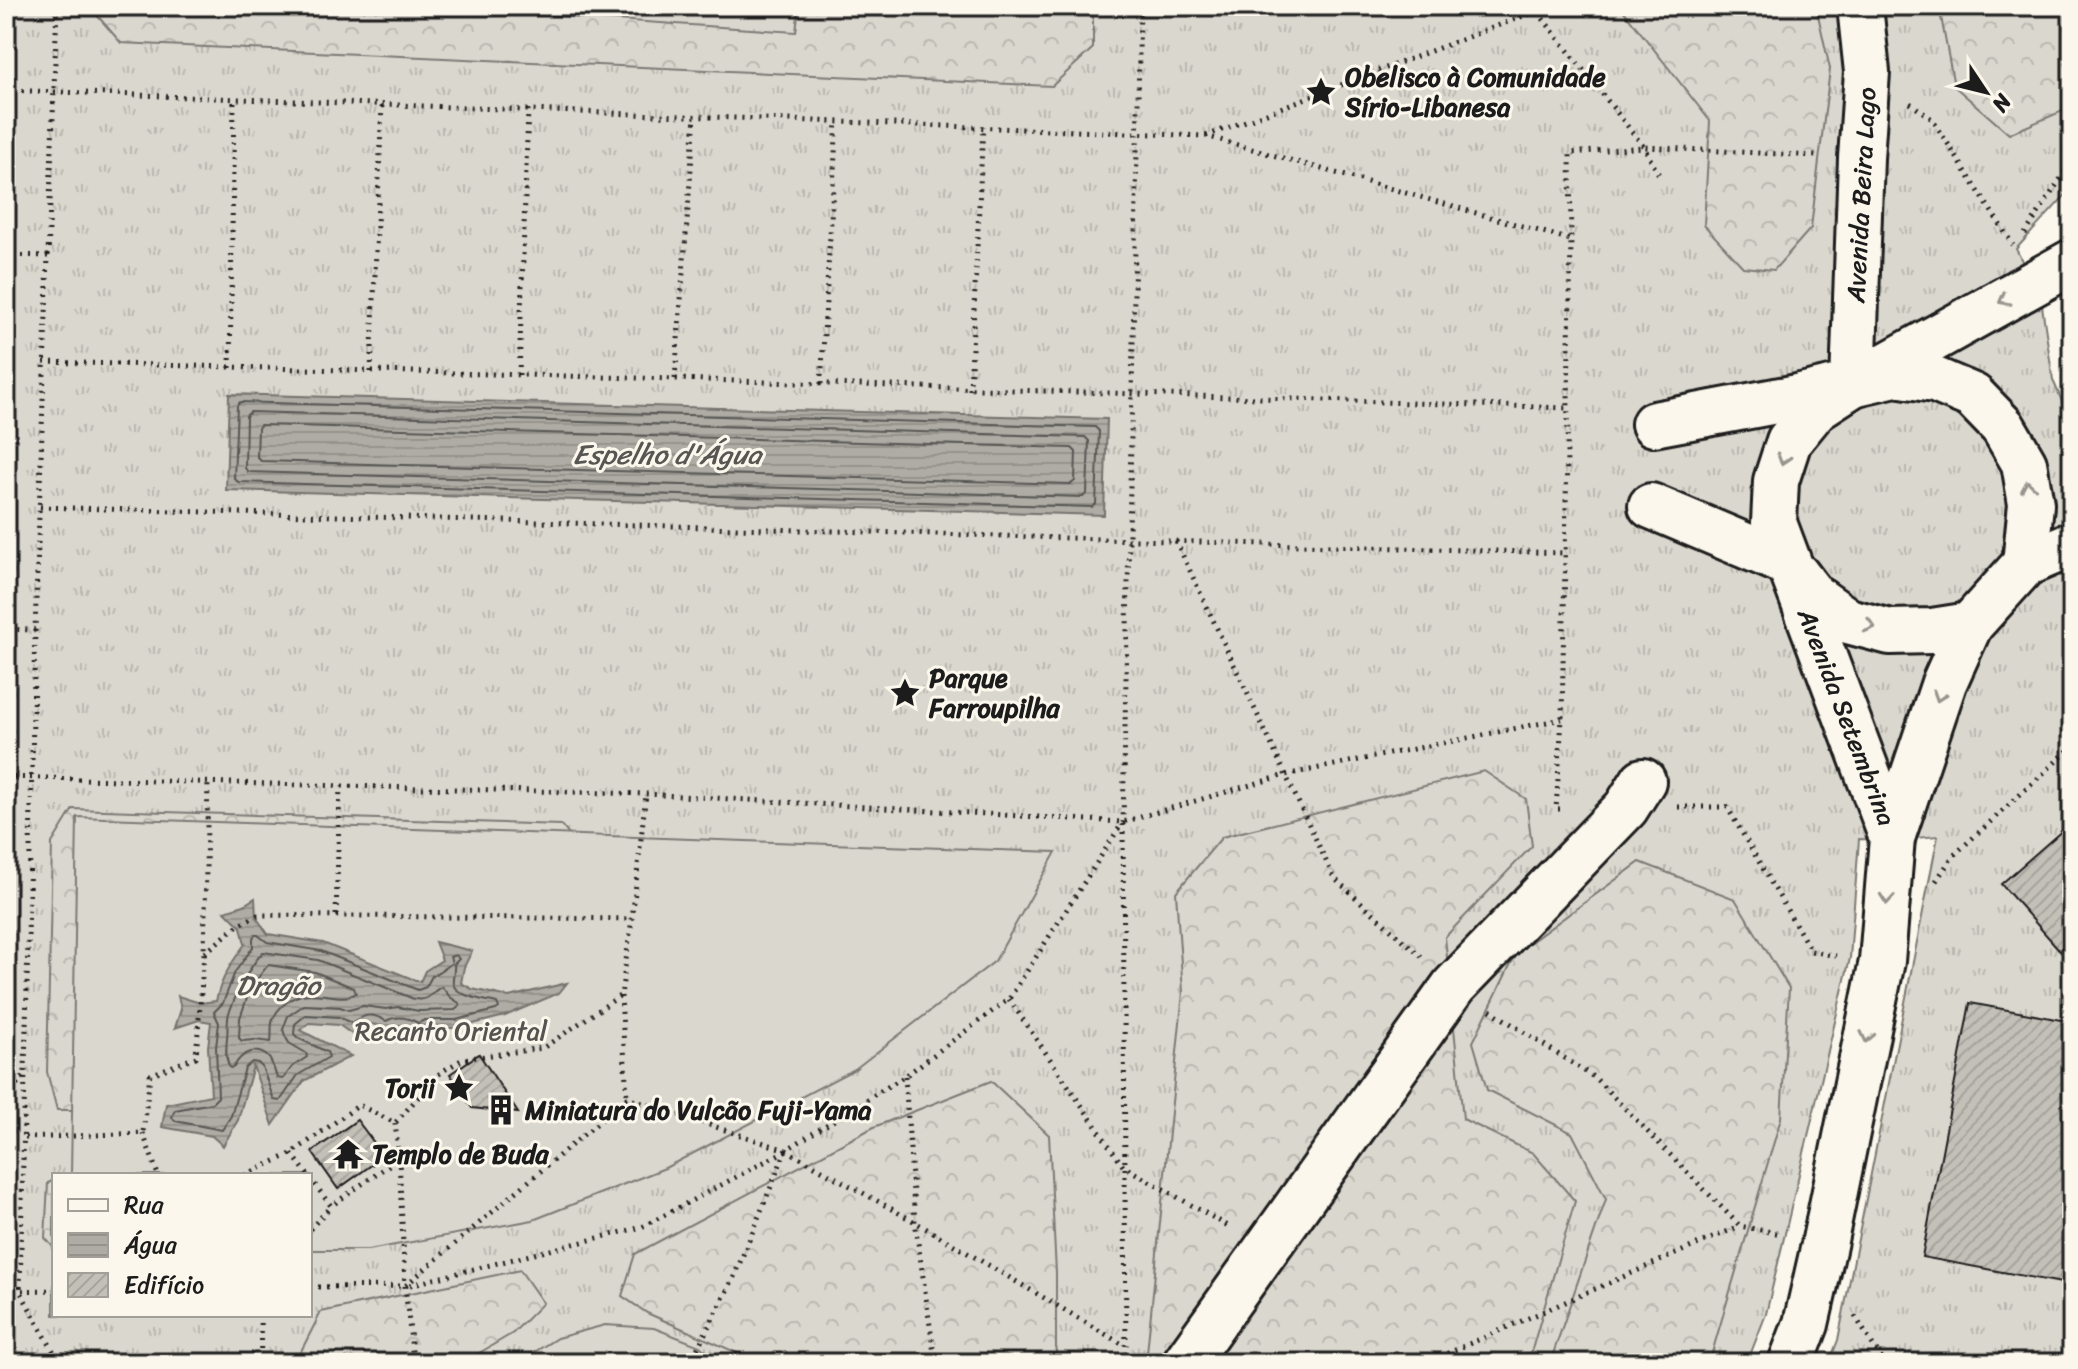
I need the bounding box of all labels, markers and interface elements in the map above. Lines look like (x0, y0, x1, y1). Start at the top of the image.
north arrow (1946, 52, 2026, 132)
place label: Obelisco à Comunidade Sírio-Libanesa (1344, 54, 1606, 130)
place icon: Obelisco à Comunidade Sírio-Libanesa (1304, 75, 1338, 109)
text: N (1981, 85, 2023, 121)
street label: Avenida Beira Lago (1832, 86, 1890, 305)
one-way arrow (1998, 290, 2012, 305)
water label: Espelho d'Água (573, 430, 763, 479)
one-way arrow (1776, 451, 1792, 465)
one-way arrow (2020, 480, 2037, 493)
street label: Avenida Setembrina (1784, 600, 1910, 833)
one-way arrow (1863, 617, 1877, 634)
place label: Parque Farroupilha (928, 655, 1061, 731)
place icon: Parque Farroupilha (888, 676, 922, 710)
one-way arrow (1932, 689, 1948, 703)
one-way arrow (1879, 893, 1896, 906)
water label: Dragão (236, 961, 322, 1010)
park label: Recanto Oriental (355, 1008, 548, 1054)
one-way arrow (1859, 1030, 1876, 1044)
place label: Torii (385, 1065, 437, 1111)
place icon: Torii (442, 1071, 476, 1105)
place label: Miniatura do Vulcão Fuji-Yama (524, 1087, 872, 1133)
building icon: Miniatura do Vulcão Fuji-Yama (484, 1093, 518, 1127)
place label: Templo de Buda (372, 1131, 550, 1177)
temple icon: Templo de Buda (331, 1137, 365, 1171)
legend (52, 1173, 312, 1317)
text: Rua (124, 1184, 164, 1226)
text: Água (123, 1224, 178, 1266)
text: Edifício (124, 1264, 204, 1306)

